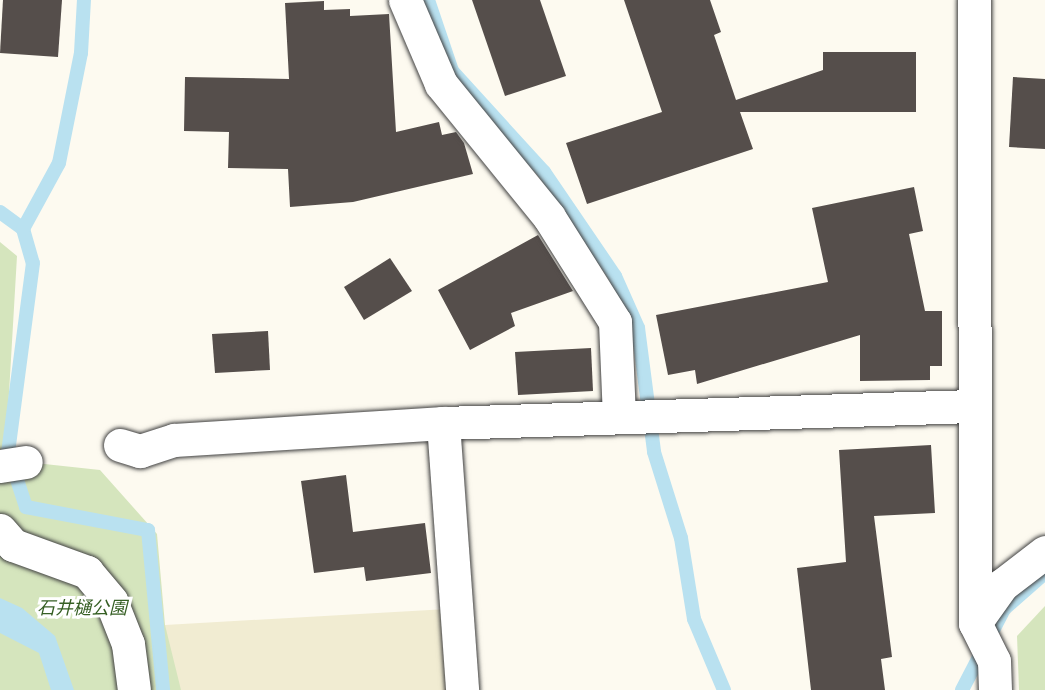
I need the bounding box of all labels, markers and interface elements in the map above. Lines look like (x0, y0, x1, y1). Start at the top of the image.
park label: 石井樋公園 (37, 597, 127, 619)

